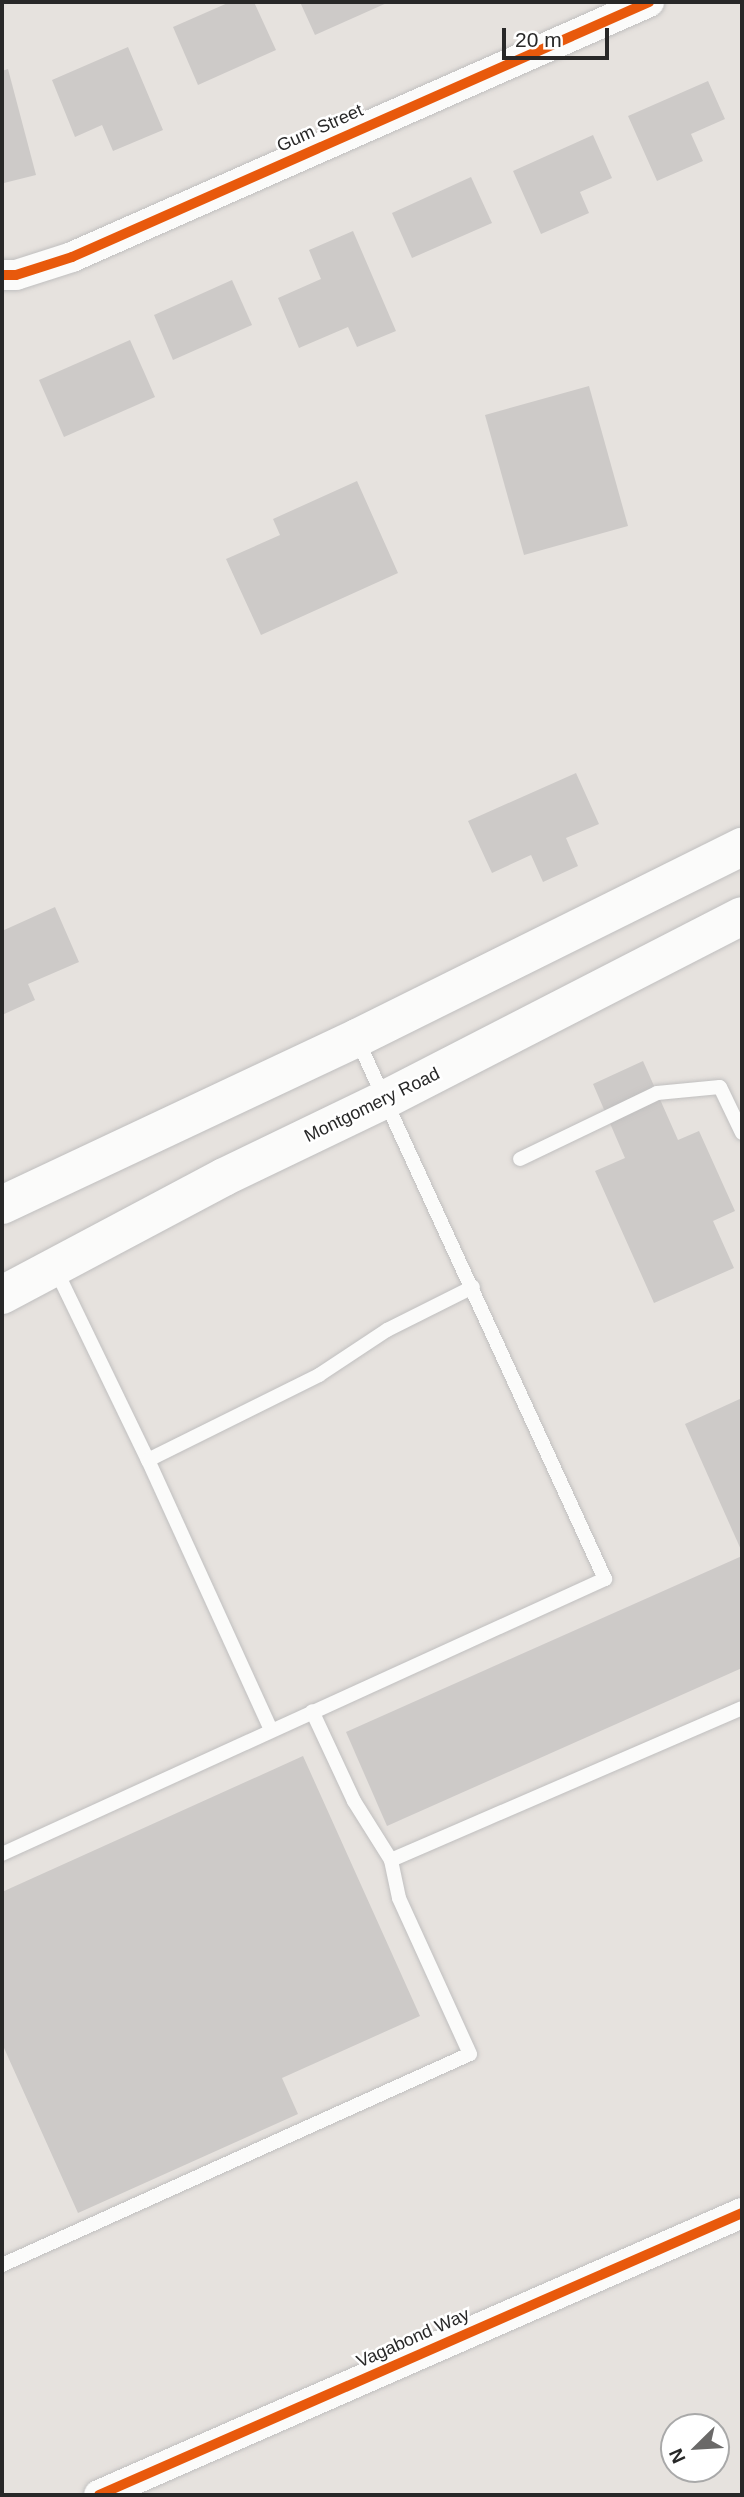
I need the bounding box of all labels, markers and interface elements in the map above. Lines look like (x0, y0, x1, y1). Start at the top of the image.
scale bar (506, 14, 613, 58)
text: 20 m (515, 28, 562, 51)
street label: Gum Street (274, 99, 366, 157)
street label: Montgomery Road (301, 1063, 443, 1147)
street label: Vagabond Way (353, 2304, 473, 2372)
north arrow (660, 2413, 730, 2483)
text: N (665, 2445, 690, 2466)

